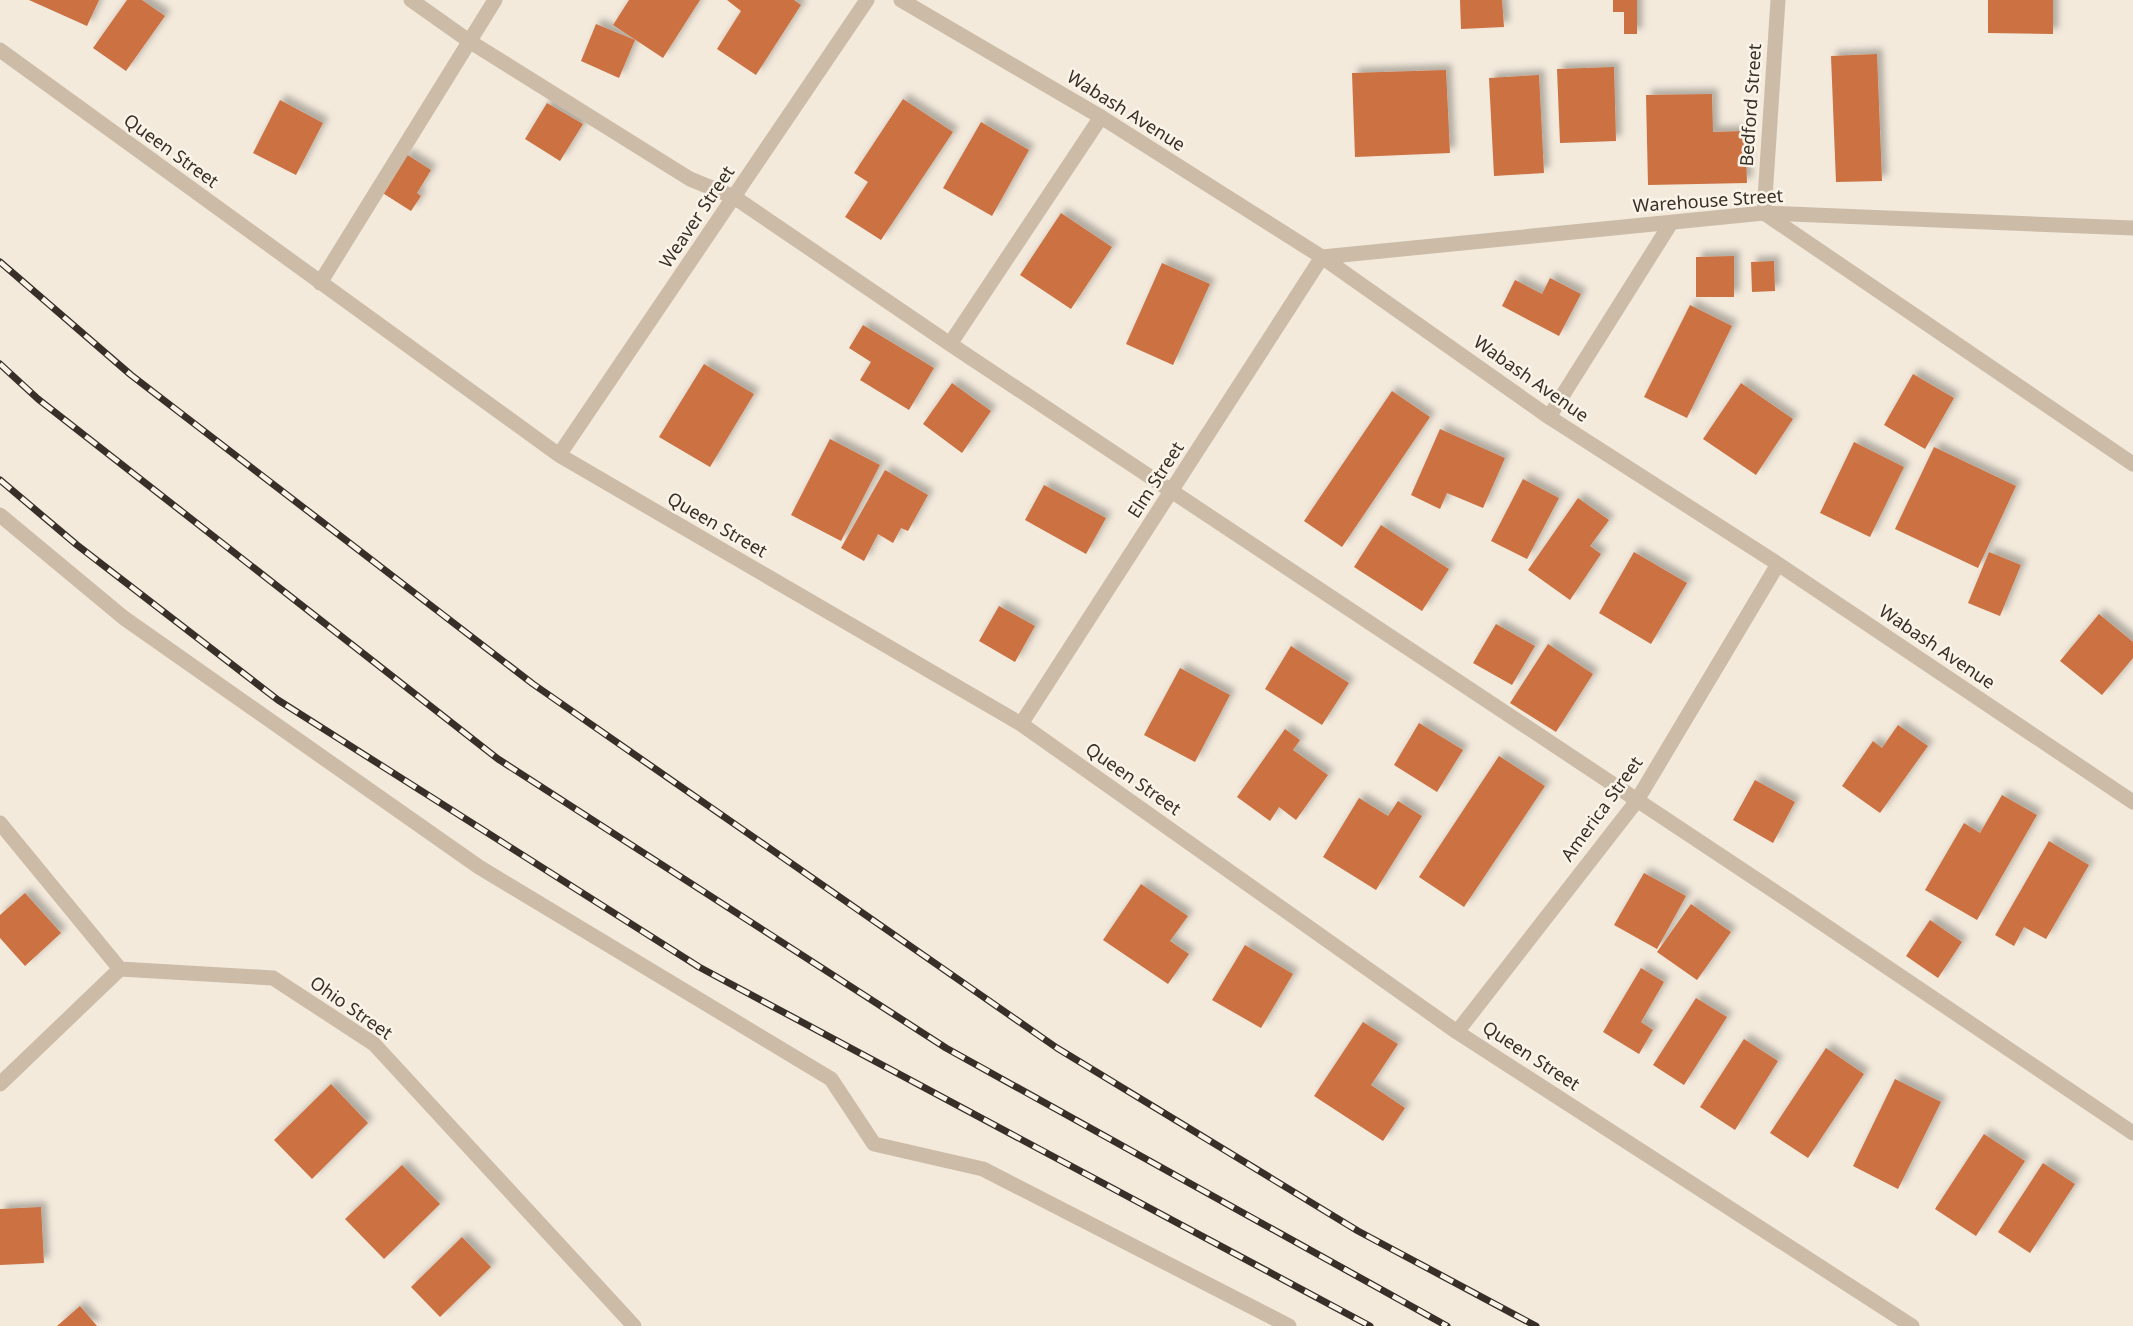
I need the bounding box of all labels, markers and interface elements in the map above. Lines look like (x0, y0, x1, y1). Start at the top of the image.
street label: Bedford Street (1734, 42, 1766, 167)
street label: Wabash Avenue (1063, 64, 1190, 156)
street label: Queen Street (119, 108, 224, 193)
street label: Weaver Street (653, 160, 739, 272)
street label: Warehouse Street (1632, 183, 1784, 217)
street label: Wabash Avenue (1469, 330, 1594, 427)
street label: Elm Street (1122, 436, 1189, 522)
street label: Queen Street (663, 486, 772, 563)
street label: Wabash Avenue (1875, 598, 2000, 694)
street label: Queen Street (1081, 736, 1187, 820)
street label: America Street (1555, 751, 1648, 866)
street label: Ohio Street (306, 970, 398, 1045)
street label: Queen Street (1478, 1015, 1585, 1096)

